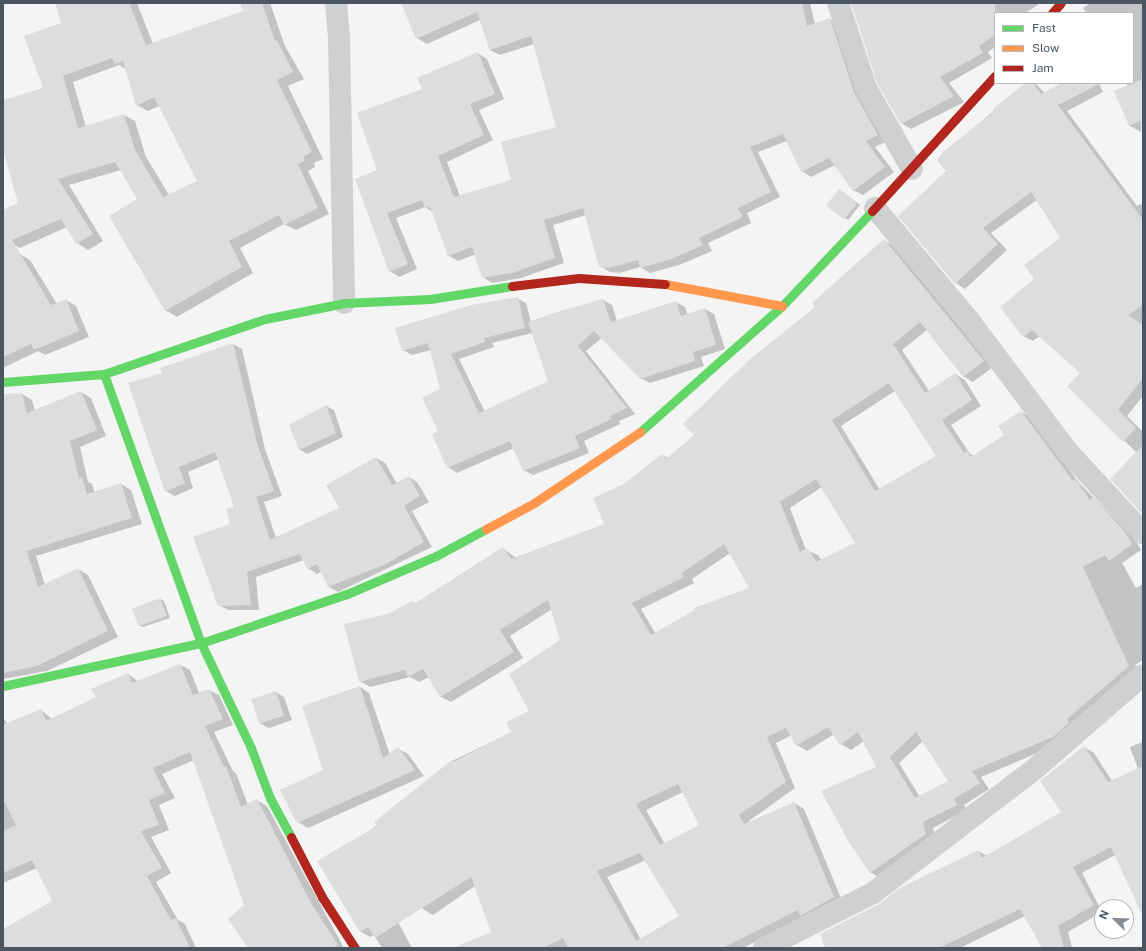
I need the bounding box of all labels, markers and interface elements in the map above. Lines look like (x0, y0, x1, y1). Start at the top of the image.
legend (994, 12, 1134, 84)
text: Fast (1032, 21, 1056, 35)
text: Slow (1032, 41, 1059, 55)
text: Jam (1032, 61, 1054, 75)
north arrow (1094, 899, 1134, 939)
text: N (1097, 908, 1111, 921)

